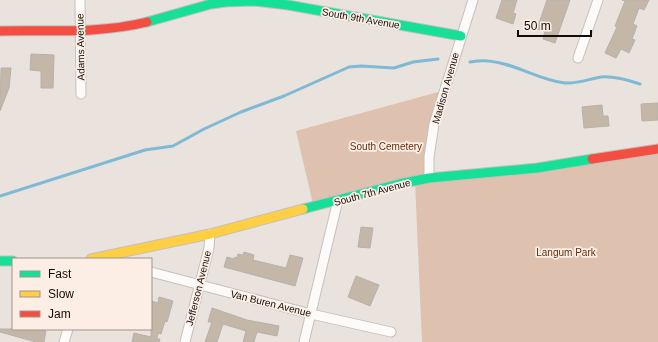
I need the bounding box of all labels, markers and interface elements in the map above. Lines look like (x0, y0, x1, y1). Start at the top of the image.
street label: South 9th Avenue (321, 6, 401, 31)
scale bar (518, 12, 591, 38)
street label: Adams Avenue (74, 13, 87, 81)
text: 50 m (524, 19, 551, 33)
street label: Madison Avenue (430, 51, 461, 125)
park label: South Cemetery (350, 141, 422, 152)
street label: South 7th Avenue (333, 177, 412, 208)
park label: Langum Park (536, 247, 597, 258)
street label: Jefferson Avenue (184, 249, 213, 327)
legend (12, 258, 152, 330)
text: Fast (48, 267, 72, 281)
text: Slow (48, 287, 74, 301)
street label: Van Buren Avenue (230, 288, 313, 319)
text: Jam (48, 307, 71, 321)

